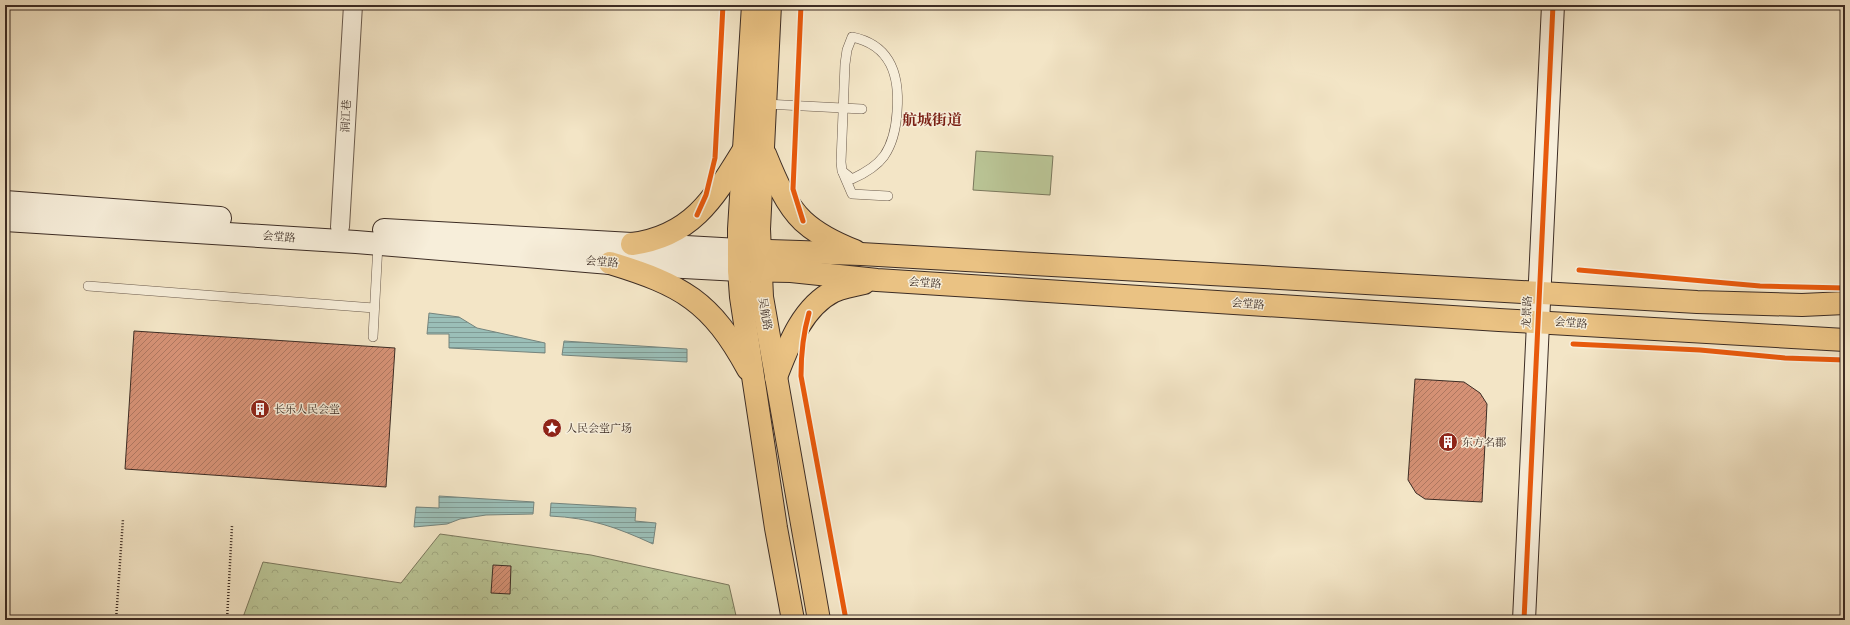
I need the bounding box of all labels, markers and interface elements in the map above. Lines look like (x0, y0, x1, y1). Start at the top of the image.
street label: 洞江巷 (339, 99, 353, 133)
district label: 航城街道 (902, 111, 962, 129)
street label: 会堂路 (262, 229, 296, 245)
street label: 会堂路 (585, 254, 619, 270)
street label: 会堂路 (908, 275, 942, 291)
street label: 龙景路 (1520, 295, 1534, 329)
street label: 会堂路 (1231, 296, 1265, 312)
street label: 吴航路 (756, 297, 774, 331)
street label: 会堂路 (1554, 315, 1588, 331)
building icon: 长乐人民会堂 (249, 398, 271, 420)
place label: 长乐人民会堂 (274, 403, 340, 416)
place icon: 人民会堂广场 (541, 417, 563, 439)
place label: 人民会堂广场 (566, 422, 632, 435)
building icon: 东方名郡 (1437, 431, 1459, 453)
place label: 东方名郡 (1462, 436, 1506, 449)

